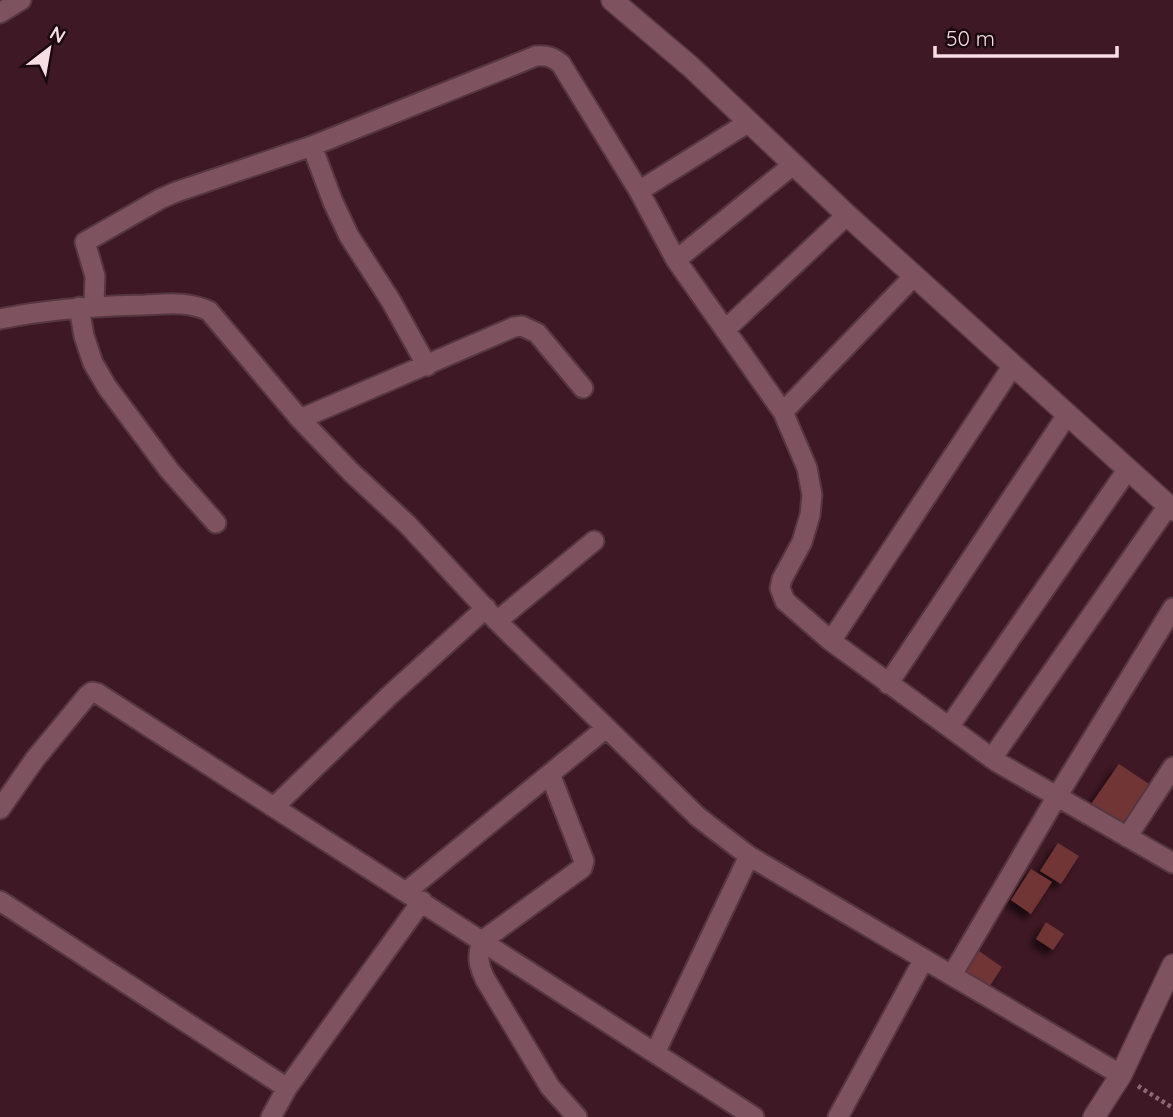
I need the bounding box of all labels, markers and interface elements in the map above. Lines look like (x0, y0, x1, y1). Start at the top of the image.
north arrow (14, 14, 84, 84)
scale bar (935, 14, 1117, 58)
text: N (46, 21, 70, 48)
text: 50 m (946, 25, 995, 51)

